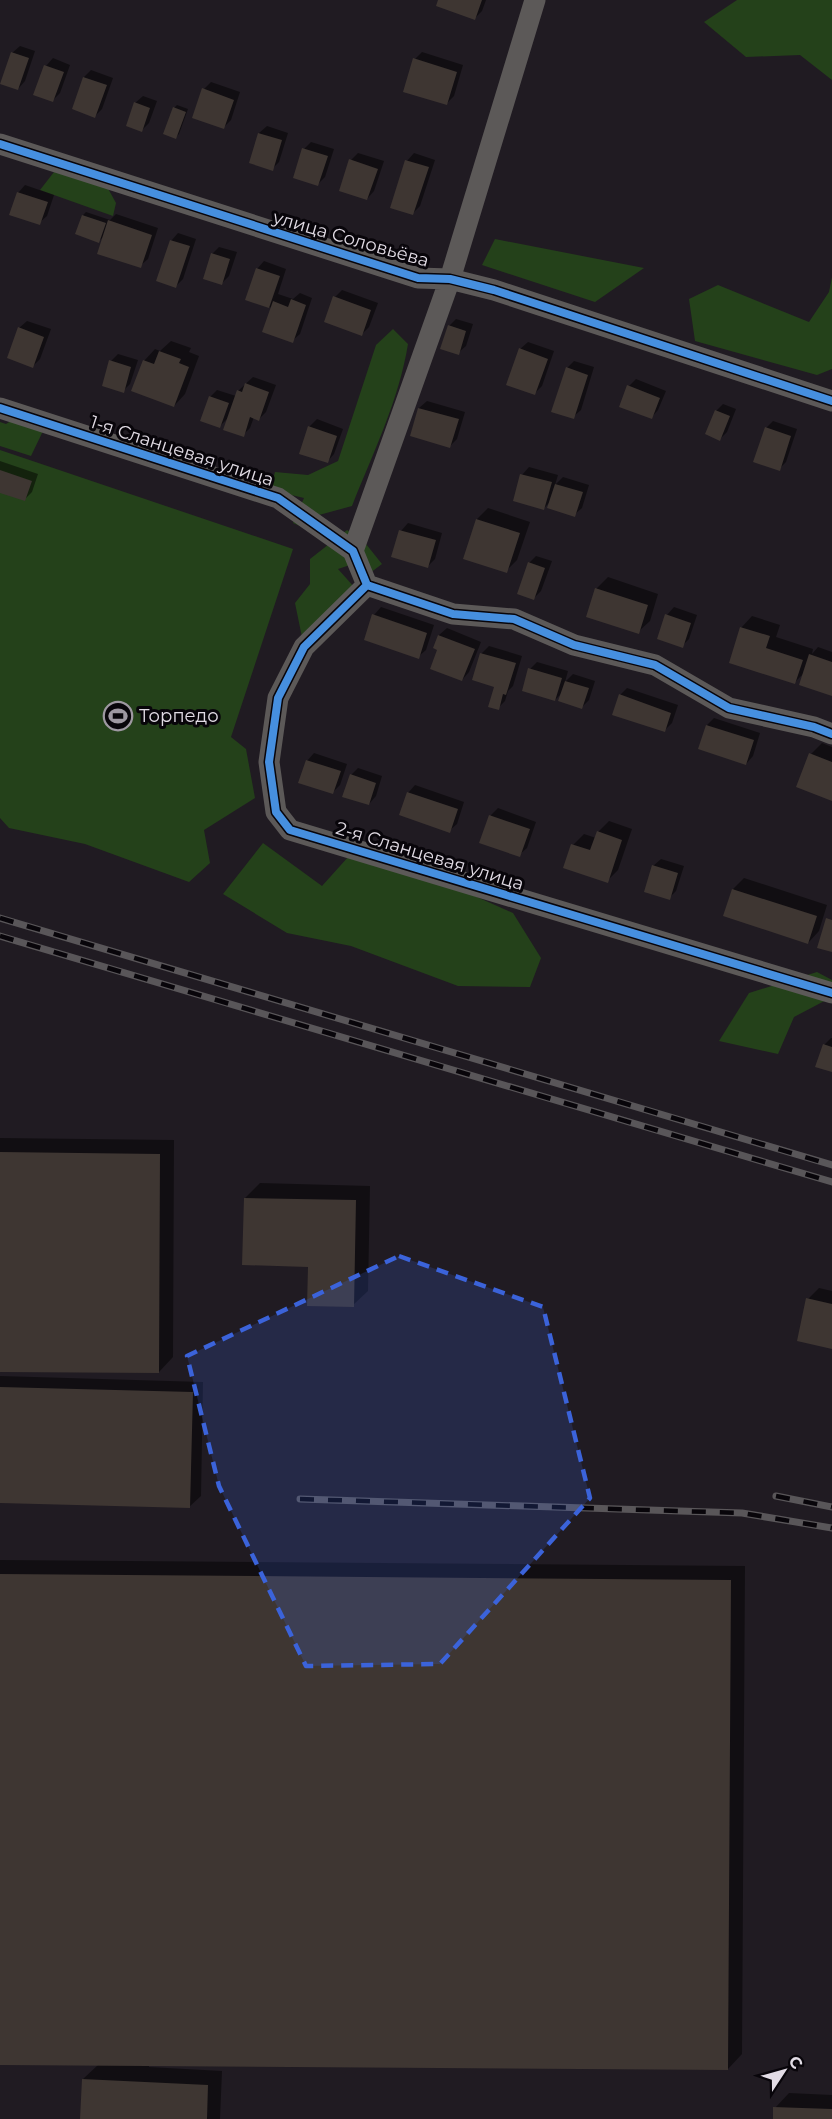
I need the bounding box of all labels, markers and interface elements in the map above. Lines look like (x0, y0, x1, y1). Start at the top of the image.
street label: улица Соловьёва (270, 206, 432, 272)
street label: 1-я Сланцевая улица (87, 411, 277, 491)
sports icon: Торпедо (102, 700, 134, 732)
place label: Торпедо (139, 705, 219, 727)
street label: 2-я Сланцевая улица (333, 817, 527, 895)
north arrow (754, 2041, 814, 2101)
text: С (785, 2052, 807, 2073)

